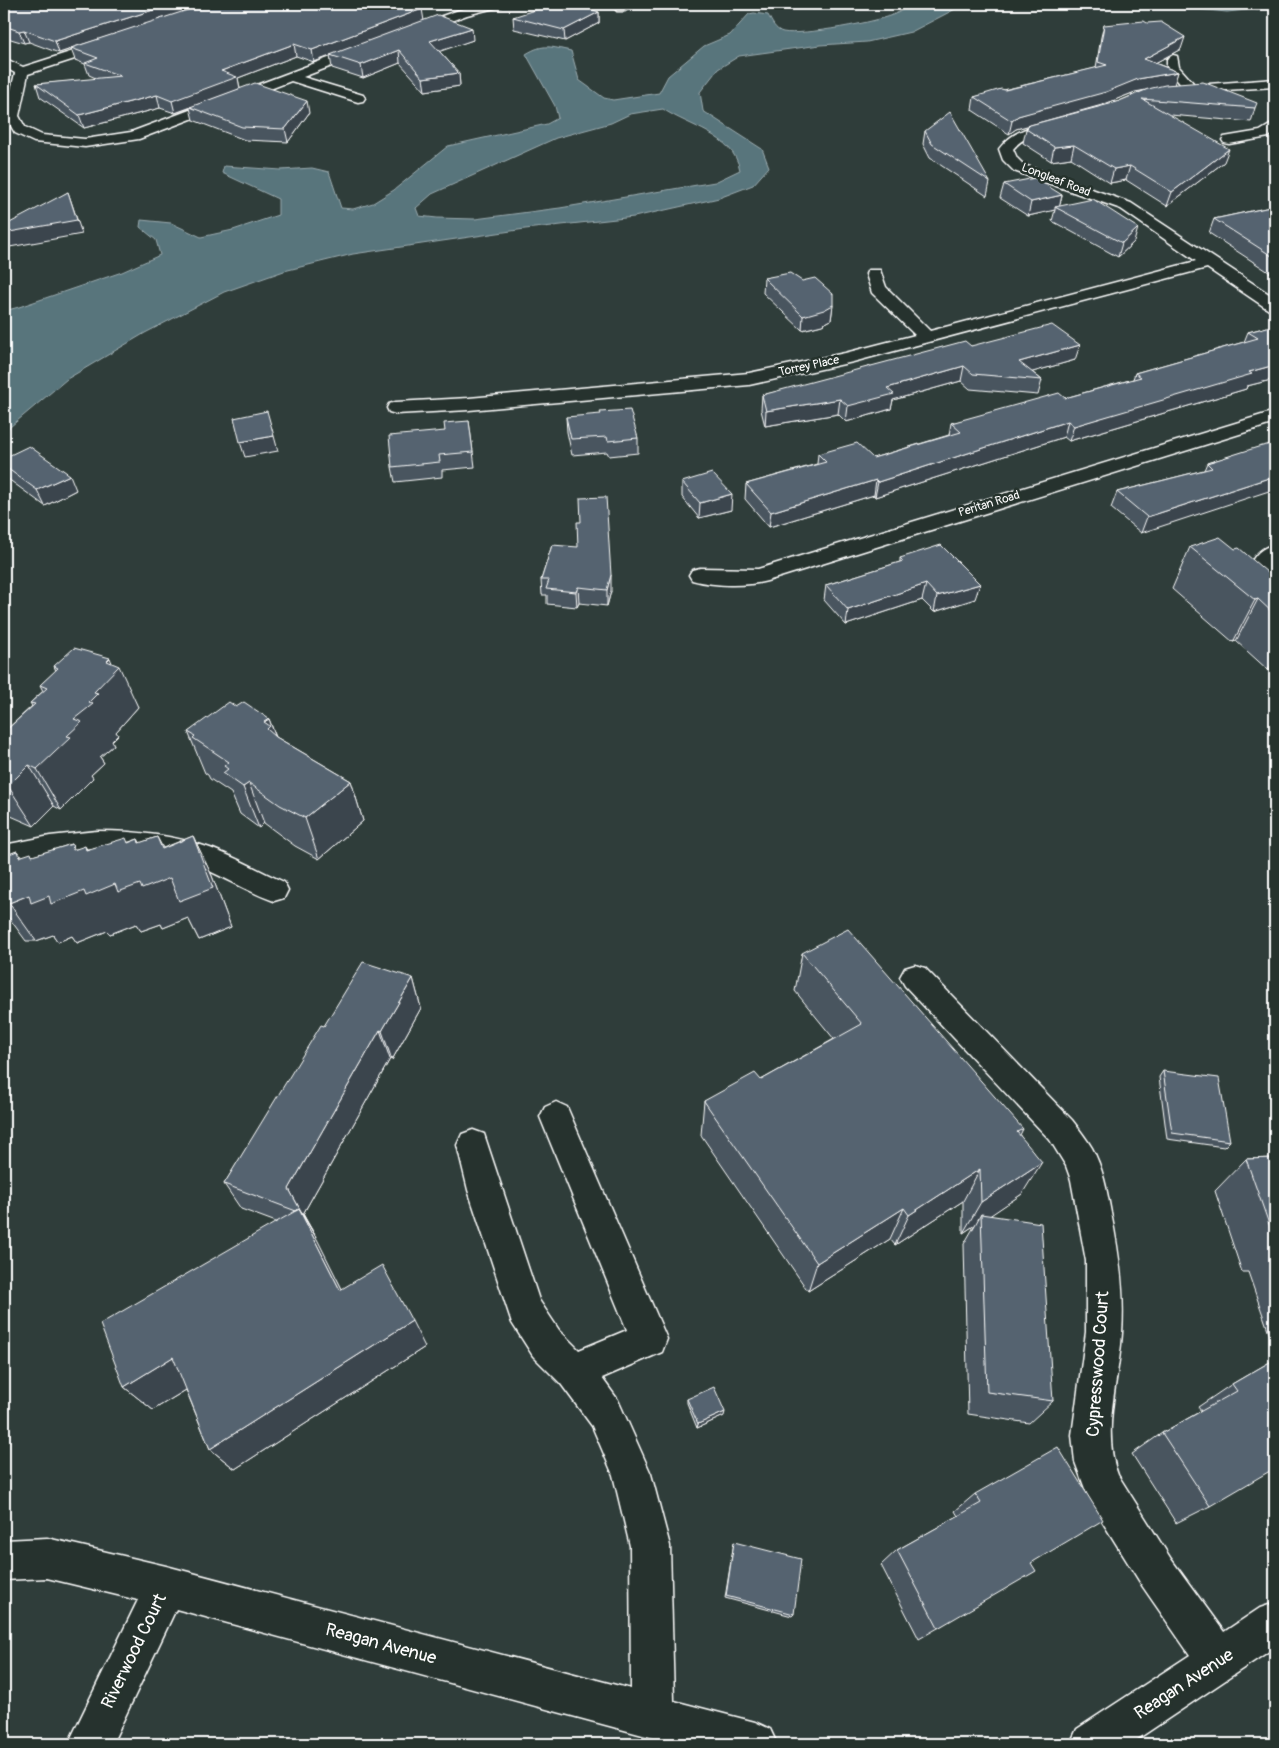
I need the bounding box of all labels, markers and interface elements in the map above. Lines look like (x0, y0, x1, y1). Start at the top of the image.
street label: Longleaf Road (1019, 160, 1093, 200)
street label: Torrey Place (777, 352, 841, 380)
street label: Peritan Road (957, 488, 1022, 520)
street label: Cypresswood Court (1081, 1290, 1115, 1438)
street label: Riverwood Court (96, 1589, 172, 1712)
street label: Reagan Avenue (323, 1618, 439, 1670)
street label: Reagan Avenue (1130, 1643, 1238, 1725)

